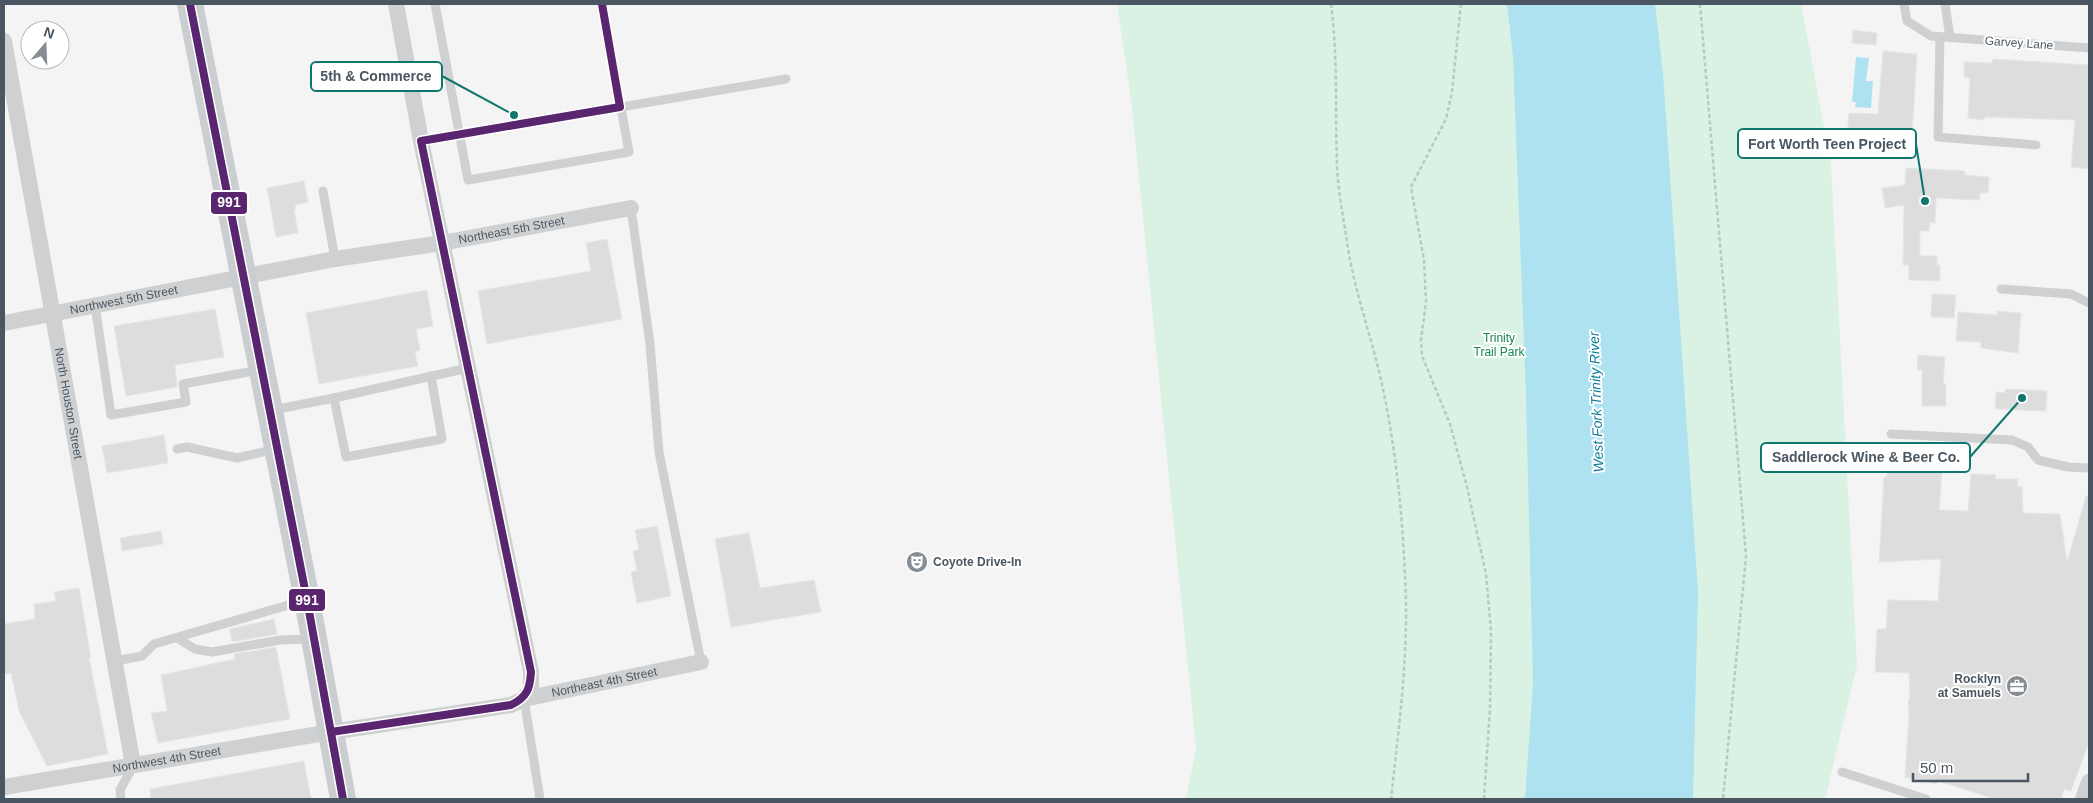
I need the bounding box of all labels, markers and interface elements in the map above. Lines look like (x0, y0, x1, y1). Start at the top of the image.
north arrow (20, 20, 70, 70)
text: N (42, 23, 57, 42)
street label: Garvey Lane (1984, 34, 2054, 52)
callout: 5th & Commerce (311, 62, 442, 91)
text: 5th & Commerce (320, 68, 432, 84)
callout: Fort Worth Teen Project (1738, 129, 1916, 158)
text: Fort Worth Teen Project (1748, 136, 1906, 152)
line badge: 991 (210, 191, 248, 215)
text: 991 (217, 194, 241, 210)
street label: Northeast 5th Street (457, 213, 566, 247)
street label: Northwest 5th Street (69, 282, 180, 317)
water label: West Fork Trinity River (1585, 330, 1606, 473)
park label: Trinity Trail Park (1474, 331, 1525, 359)
street label: North Houston Street (52, 346, 85, 461)
callout: Saddlerock Wine & Beer Co. (1761, 443, 1970, 472)
text: Saddlerock Wine & Beer Co. (1772, 449, 1960, 465)
theatre icon: Coyote Drive-In (905, 550, 929, 574)
place label: Coyote Drive-In (933, 555, 1022, 569)
line badge: 991 (288, 588, 326, 612)
text: 991 (295, 592, 319, 608)
street label: Northeast 4th Street (550, 664, 659, 700)
place label: Rocklyn at Samuels (1938, 672, 2001, 700)
office icon: Rocklyn at Samuels (2005, 674, 2029, 698)
street label: Northwest 4th Street (112, 744, 223, 776)
scale bar (1913, 750, 2028, 782)
text: 50 m (1920, 759, 1953, 776)

